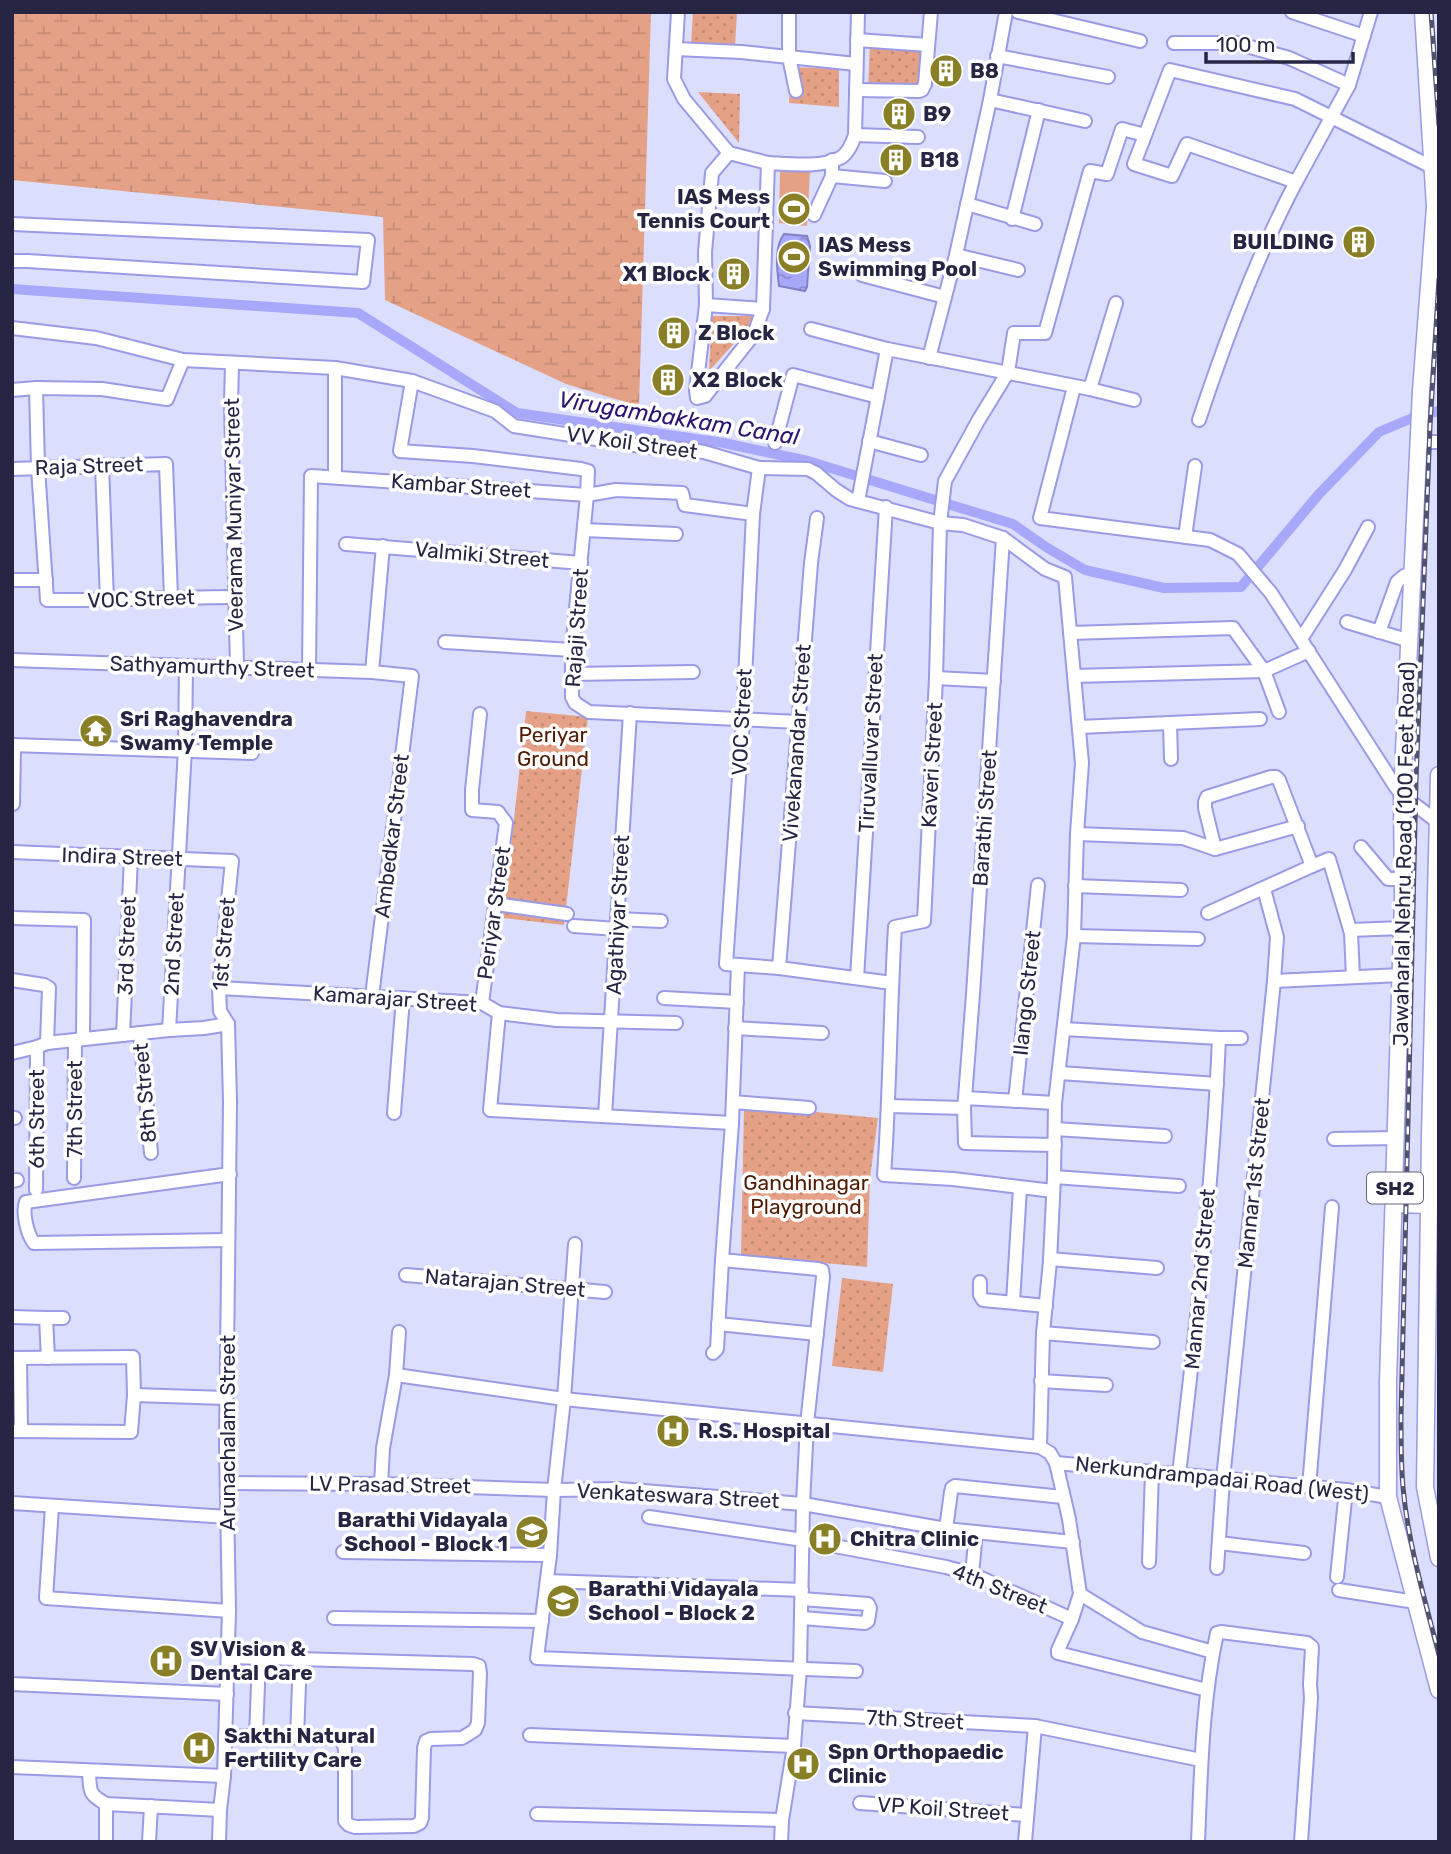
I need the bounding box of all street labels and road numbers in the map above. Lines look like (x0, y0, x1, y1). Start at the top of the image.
street label: Veerama Muniyar Street (219, 398, 248, 632)
street label: VV Koil Street (565, 421, 699, 464)
street label: Raja Street (34, 451, 144, 480)
street label: Kambar Street (390, 468, 532, 503)
street label: Valmiki Street (414, 536, 550, 573)
street label: Rajaji Street (560, 568, 593, 688)
street label: VOC Street (87, 584, 195, 613)
street label: Vivekanandar Street (777, 643, 816, 843)
street label: Sathyamurthy Street (109, 650, 315, 683)
street label: Tiruvalluvar Street (853, 653, 888, 833)
street label: Jawaharlal Nehru Road (100 Feet Road) (1388, 661, 1419, 1047)
street label: VOC Street (726, 668, 757, 776)
street label: Kaveri Street (916, 702, 947, 828)
street label: Barathi Street (967, 749, 1002, 887)
street label: Ambedkar Street (369, 752, 414, 919)
street label: Agathiyar Street (601, 834, 634, 996)
street label: Indira Street (61, 842, 183, 871)
street label: Periyar Street (472, 845, 515, 981)
street label: 2nd Street (158, 892, 189, 996)
street label: 3rd Street (112, 896, 141, 996)
street label: 1st Street (207, 896, 240, 992)
street label: Ilango Street (1008, 929, 1045, 1057)
street label: Kamarajar Street (312, 980, 478, 1017)
street label: 8th Street (128, 1042, 161, 1144)
street label: 7th Street (62, 1060, 87, 1158)
street label: 6th Street (24, 1069, 49, 1169)
street label: Mannar 1st Street (1232, 1096, 1275, 1270)
road number: SH2 (1367, 1172, 1423, 1204)
street label: Mannar 2nd Street (1179, 1188, 1220, 1370)
street label: Natarajan Street (424, 1263, 586, 1302)
street label: Arunachalam Street (215, 1335, 240, 1531)
street label: Nerkundrampadai Road (West) (1074, 1451, 1370, 1506)
street label: LV Prasad Street (309, 1471, 471, 1498)
street label: Venkateswara Street (576, 1478, 780, 1513)
street label: 4th Street (949, 1558, 1051, 1619)
street label: 7th Street (866, 1704, 964, 1735)
street label: VP Koil Street (876, 1791, 1010, 1826)

